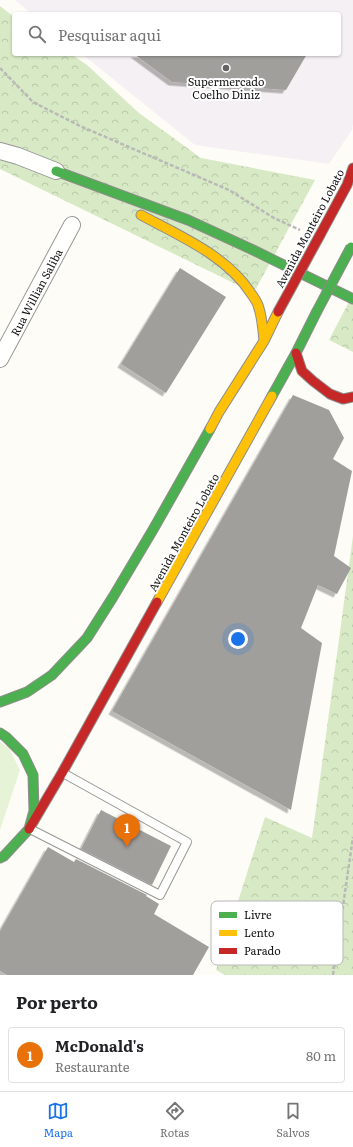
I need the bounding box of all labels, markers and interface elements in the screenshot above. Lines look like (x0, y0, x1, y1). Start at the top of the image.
search box (12, 12, 341, 56)
icon: search (26, 23, 48, 45)
text: Pesquisar aqui (58, 23, 161, 46)
marker: Supermercado Coelho Diniz (221, 63, 231, 73)
place label: Supermercado Coelho Diniz (188, 73, 264, 102)
street label: Avenida Monteiro Lobato (271, 166, 347, 290)
street label: Rua Willian Saliba (6, 246, 66, 338)
street label: Avenida Monteiro Lobato (144, 470, 222, 594)
your location (228, 629, 248, 649)
pin: 1 (114, 814, 140, 847)
legend (211, 901, 343, 965)
text: Livre (244, 906, 272, 922)
text: Lento (244, 924, 274, 940)
text: Parado (244, 942, 281, 958)
text: Por perto (16, 989, 98, 1014)
text: McDonald's (55, 1034, 144, 1057)
text: 1 (27, 1046, 33, 1065)
text: 80 m (306, 1046, 336, 1065)
text: Restaurante (55, 1057, 130, 1076)
tab: Mapa (44, 1100, 73, 1140)
tab: Rotas (160, 1100, 189, 1140)
tab: Salvos (276, 1100, 309, 1140)

